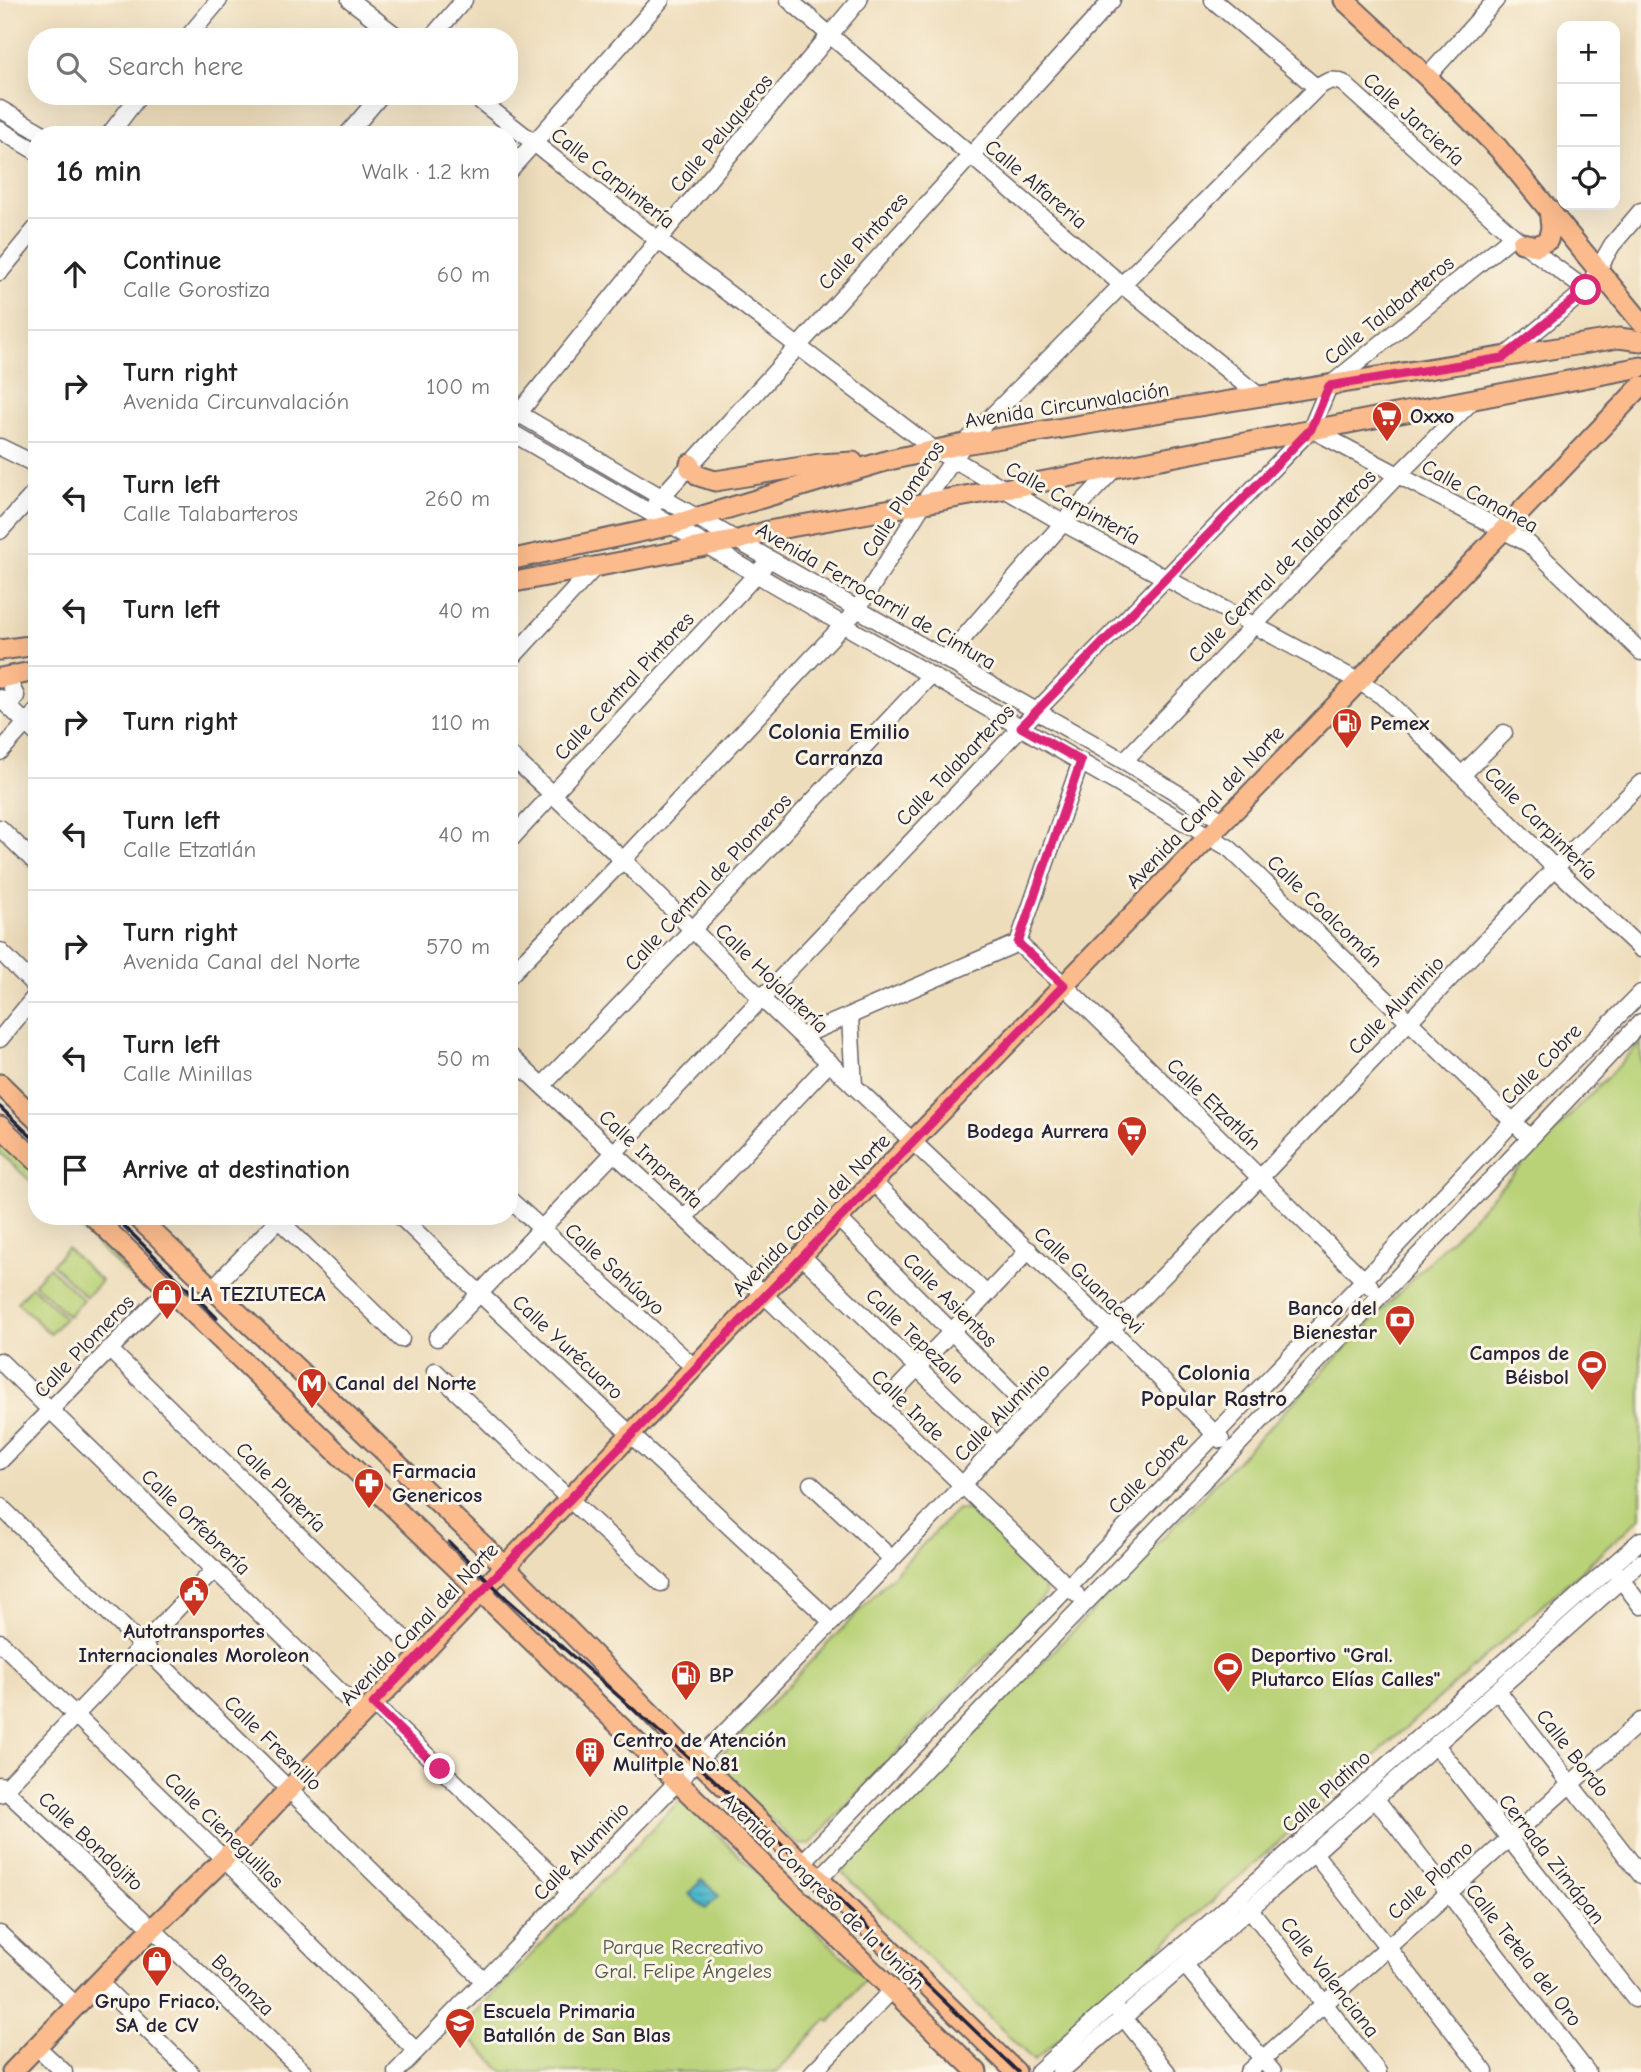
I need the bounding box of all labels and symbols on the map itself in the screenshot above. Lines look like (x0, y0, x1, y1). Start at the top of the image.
street label: Calle Jarciería (1358, 67, 1470, 171)
street label: Calle Peluqueros (665, 69, 777, 197)
street label: Calle Carpintería (547, 122, 679, 234)
street label: Calle Alfareria (980, 134, 1092, 234)
street label: Calle Pintores (813, 188, 913, 294)
street label: Calle Talabarteros (1319, 250, 1459, 370)
route start (1570, 274, 1601, 305)
street label: Avenida Circunvalación (963, 377, 1171, 433)
supermarket icon: Oxxo (1370, 399, 1404, 443)
place label: Oxxo (1410, 404, 1455, 428)
street label: Calle Plomeros (857, 436, 949, 562)
street label: Calle Cananea (1417, 454, 1543, 538)
street label: Calle Carpintería (1002, 456, 1144, 550)
street label: Calle Central de Talabarteros (1183, 464, 1381, 668)
street label: Avenida Ferrocarril de Cintura (752, 517, 1000, 675)
street label: Calle Central Pintores (549, 607, 699, 765)
street label: Calle Talabarteros (891, 699, 1019, 831)
fuel station icon: Pemex (1330, 706, 1364, 750)
place label: Pemex (1370, 711, 1430, 735)
district label: Colonia Emilio Carranza (768, 718, 910, 771)
street label: Avenida Canal del Norte (1121, 721, 1289, 893)
street label: Calle Carpintería (1479, 761, 1603, 885)
street label: Calle Central de Plomeros (620, 788, 796, 976)
street label: Calle Coalcomán (1262, 850, 1388, 972)
street label: Calle Hojalatería (711, 918, 833, 1038)
street label: Calle Aluminio (1343, 951, 1449, 1059)
street label: Calle Cobre (1496, 1019, 1586, 1109)
street label: Calle Etzatlán (1162, 1053, 1266, 1155)
street label: Calle Imprenta (594, 1105, 708, 1213)
supermarket icon: Bodega Aurrera (1115, 1114, 1149, 1158)
place label: Bodega Aurrera (967, 1119, 1109, 1143)
street label: Avenida Canal del Norte (727, 1129, 895, 1301)
street label: Calle Sahúayo (560, 1218, 670, 1320)
street label: Calle Guanacevi (1029, 1221, 1149, 1339)
street label: Calle Asientos (898, 1248, 1002, 1352)
shop icon: LA TEZIUTECA (150, 1277, 184, 1321)
place label: LA TEZIUTECA (190, 1282, 326, 1306)
street label: Calle Tepezala (861, 1283, 969, 1389)
street label: Calle Plomeros (29, 1290, 139, 1402)
street label: Calle Yurécuaro (508, 1290, 628, 1404)
place label: Banco del Bienestar (1288, 1296, 1378, 1344)
bank icon: Banco del Bienestar (1383, 1303, 1417, 1347)
place label: Campos de Béisbol (1470, 1341, 1569, 1389)
sports icon: Campos de Béisbol (1575, 1348, 1609, 1392)
street label: Calle Aluminio (949, 1358, 1055, 1466)
district label: Colonia Popular Rastro (1141, 1359, 1287, 1412)
street label: Calle Inde (867, 1364, 949, 1446)
metro station icon: Canal del Norte (295, 1366, 329, 1410)
place label: Canal del Norte (335, 1371, 476, 1395)
street label: Calle Cobre (1103, 1427, 1193, 1519)
street label: Calle Platería (231, 1437, 331, 1537)
place label: Farmacia Genericos (392, 1459, 482, 1507)
street label: Calle Orfebrería (137, 1464, 255, 1580)
pharmacy icon: Farmacia Genericos (352, 1466, 386, 1510)
street label: Avenida Canal del Norte (335, 1538, 503, 1710)
public building icon: Autotransportes Internacionales Moroleon (177, 1574, 211, 1618)
place label: Autotransportes Internacionales Moroleon (78, 1619, 310, 1667)
place label: Deportivo "Gral. Plutarco Elías Calles" (1251, 1643, 1440, 1691)
sports icon: Deportivo "Gral. Plutarco Elías Calles" (1211, 1650, 1245, 1694)
fuel station icon: BP (669, 1658, 703, 1702)
place label: BP (709, 1663, 734, 1687)
street label: Calle Fresnillo (219, 1690, 327, 1796)
street label: Calle Bordo (1531, 1704, 1615, 1802)
place label: Centro de Atención Mulitple No.81 (613, 1728, 786, 1776)
building icon: Centro de Atención Mulitple No.81 (573, 1735, 607, 1779)
street label: Calle Platino (1277, 1745, 1375, 1837)
route end (424, 1753, 455, 1784)
street label: Calle Cieneguillas (159, 1767, 289, 1893)
street label: Calle Bondojito (34, 1786, 148, 1896)
street label: Avenida Congreso de la Unión (716, 1787, 930, 1995)
street label: Cerrada Zimápan (1494, 1789, 1610, 1929)
street label: Calle Aluminio (528, 1797, 634, 1905)
street label: Calle Plomo (1382, 1835, 1478, 1925)
street label: Calle Tetela del Oro (1461, 1879, 1587, 2031)
street label: Calle Valenciana (1276, 1912, 1384, 2042)
park label: Parque Recreativo Gral. Felipe Ángeles (594, 1935, 772, 1983)
shop icon: Grupo Friaco, SA de CV (140, 1944, 174, 1988)
street label: Bonanza (207, 1949, 279, 2021)
place label: Grupo Friaco, SA de CV (95, 1989, 219, 2037)
place label: Escuela Primaria Batallón de San Blas (483, 1999, 670, 2047)
school or university icon: Escuela Primaria Batallón de San Blas (443, 2006, 477, 2050)

